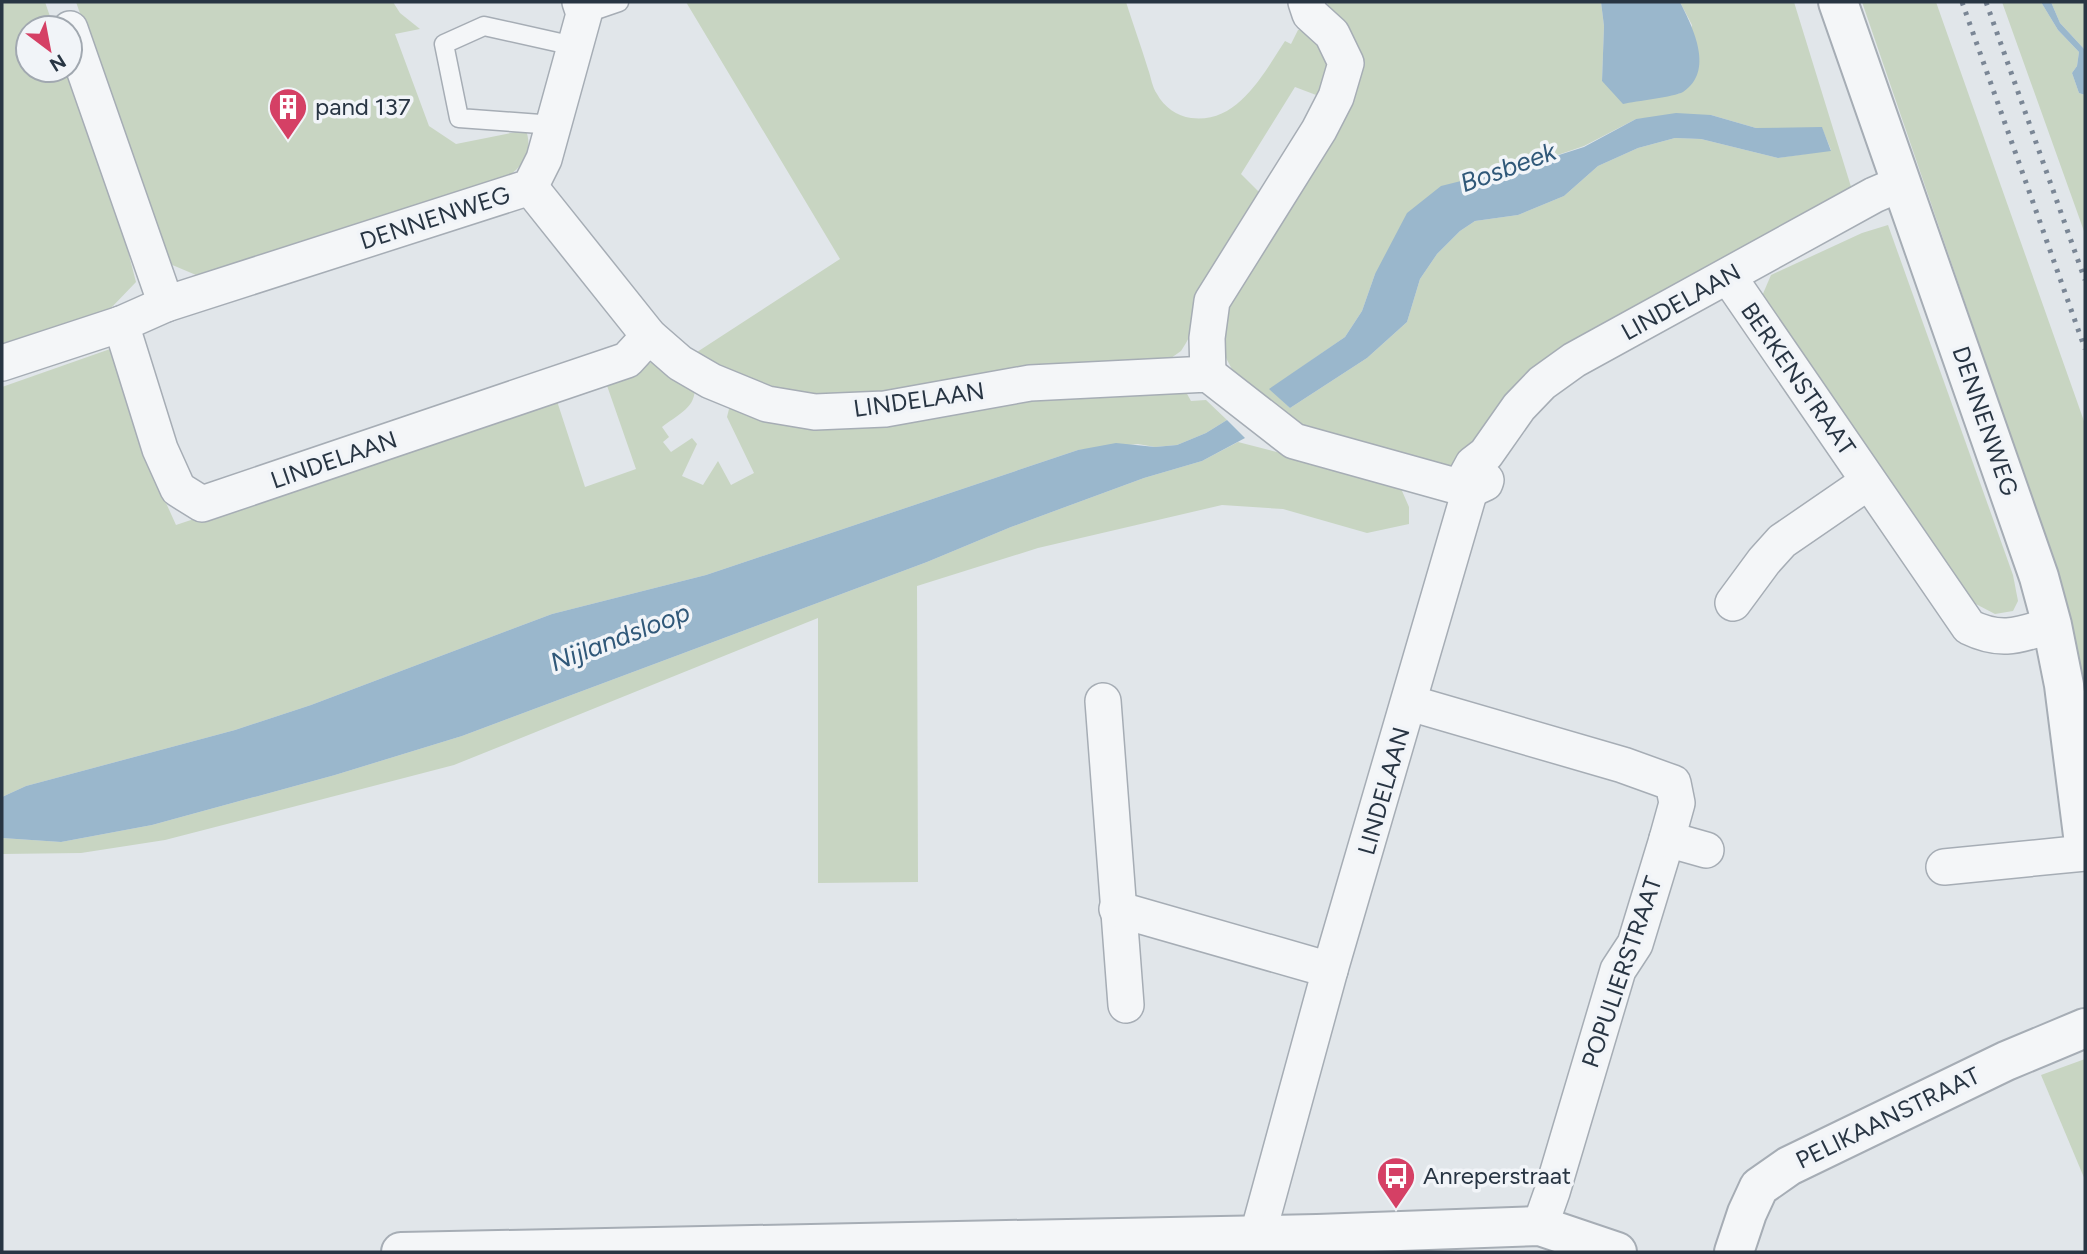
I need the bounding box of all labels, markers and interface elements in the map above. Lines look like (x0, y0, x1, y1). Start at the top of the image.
north arrow (14, 14, 84, 84)
text: N (45, 49, 70, 77)
building icon: pand 137 (267, 86, 309, 141)
place label: pand 137 (315, 92, 411, 121)
water label: Bosbeek (1456, 134, 1562, 199)
street label: DENNENWEG (356, 180, 514, 255)
street label: LINDELAAN (1616, 257, 1745, 346)
street label: BERKENSTRAAT (1735, 297, 1862, 461)
street label: DENNENWEG (1946, 342, 2025, 499)
street label: LINDELAAN (852, 376, 986, 423)
street label: LINDELAAN (267, 424, 401, 495)
water label: Nijlandsloop (546, 596, 694, 678)
street label: LINDELAAN (1351, 723, 1416, 858)
street label: POPULIERSTRAAT (1575, 873, 1668, 1071)
street label: PELIKAANSTRAAT (1791, 1060, 1985, 1175)
bus stop icon: Anreperstraat (1375, 1155, 1417, 1210)
place label: Anreperstraat (1423, 1161, 1571, 1190)

